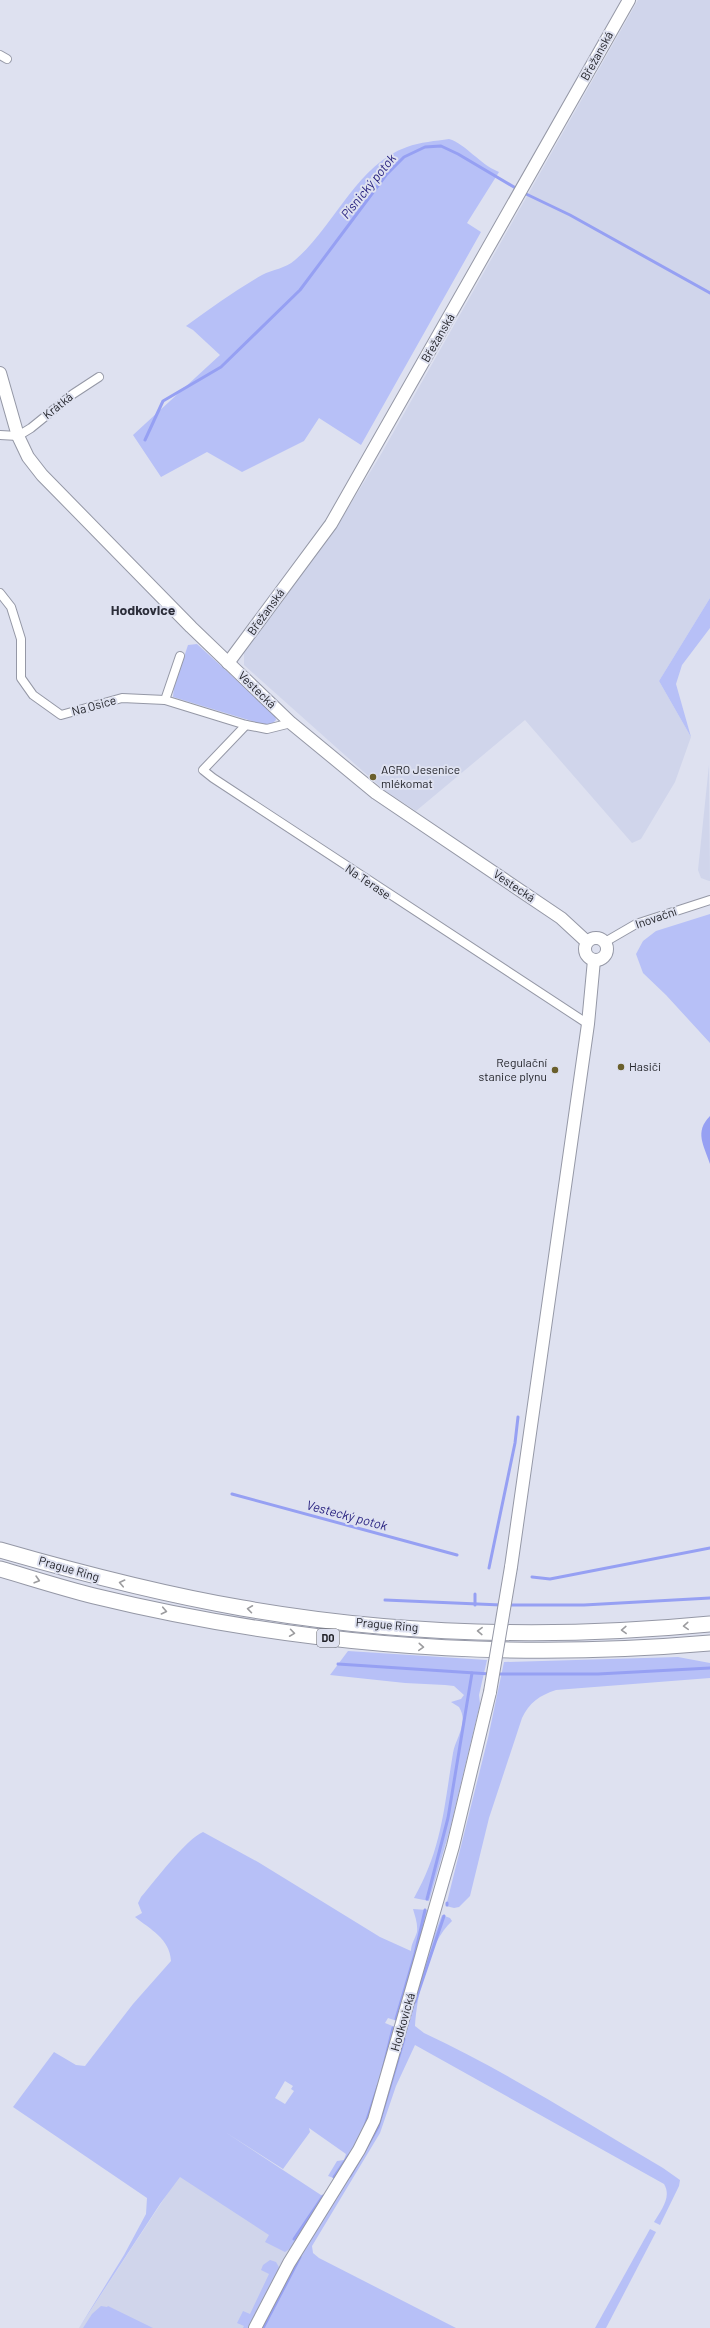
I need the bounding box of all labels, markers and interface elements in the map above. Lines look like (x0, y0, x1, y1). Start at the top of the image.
street label: Břežanská (577, 29, 615, 83)
water label: Písnický potok (337, 150, 399, 222)
street label: Břežanská (418, 311, 457, 364)
street label: Krátká (40, 389, 75, 421)
street label: Břežanská (244, 585, 287, 637)
district label: Hodkovice (111, 601, 176, 618)
street label: Vestecká (236, 668, 280, 711)
street label: Na Osice (70, 692, 118, 718)
place label: AGRO Jesenice mlékomat (381, 762, 460, 790)
marker: AGRO Jesenice mlékomat (368, 772, 378, 782)
street label: Na Terase (343, 861, 394, 901)
street label: Vestecká (491, 866, 538, 904)
street label: Inovační (633, 903, 679, 931)
place label: Regulační stanice plynu (478, 1055, 547, 1083)
place label: Hasiči (629, 1059, 661, 1073)
marker: Hasiči (616, 1062, 626, 1072)
marker: Regulační stanice plynu (550, 1065, 560, 1075)
water label: Vestecký potok (305, 1497, 390, 1534)
street label: Prague Ring (37, 1553, 101, 1583)
one-way arrow (34, 1575, 41, 1584)
one-way arrow (119, 1579, 126, 1587)
one-way arrow (247, 1605, 253, 1614)
one-way arrow (161, 1606, 167, 1614)
street label: Prague Ring (355, 1614, 419, 1634)
one-way arrow (683, 1622, 689, 1631)
one-way arrow (621, 1626, 627, 1635)
one-way arrow (477, 1627, 483, 1635)
one-way arrow (289, 1628, 295, 1637)
road number: D0 (317, 1629, 339, 1647)
one-way arrow (418, 1642, 424, 1651)
street label: Hodkovická (387, 1991, 417, 2053)

